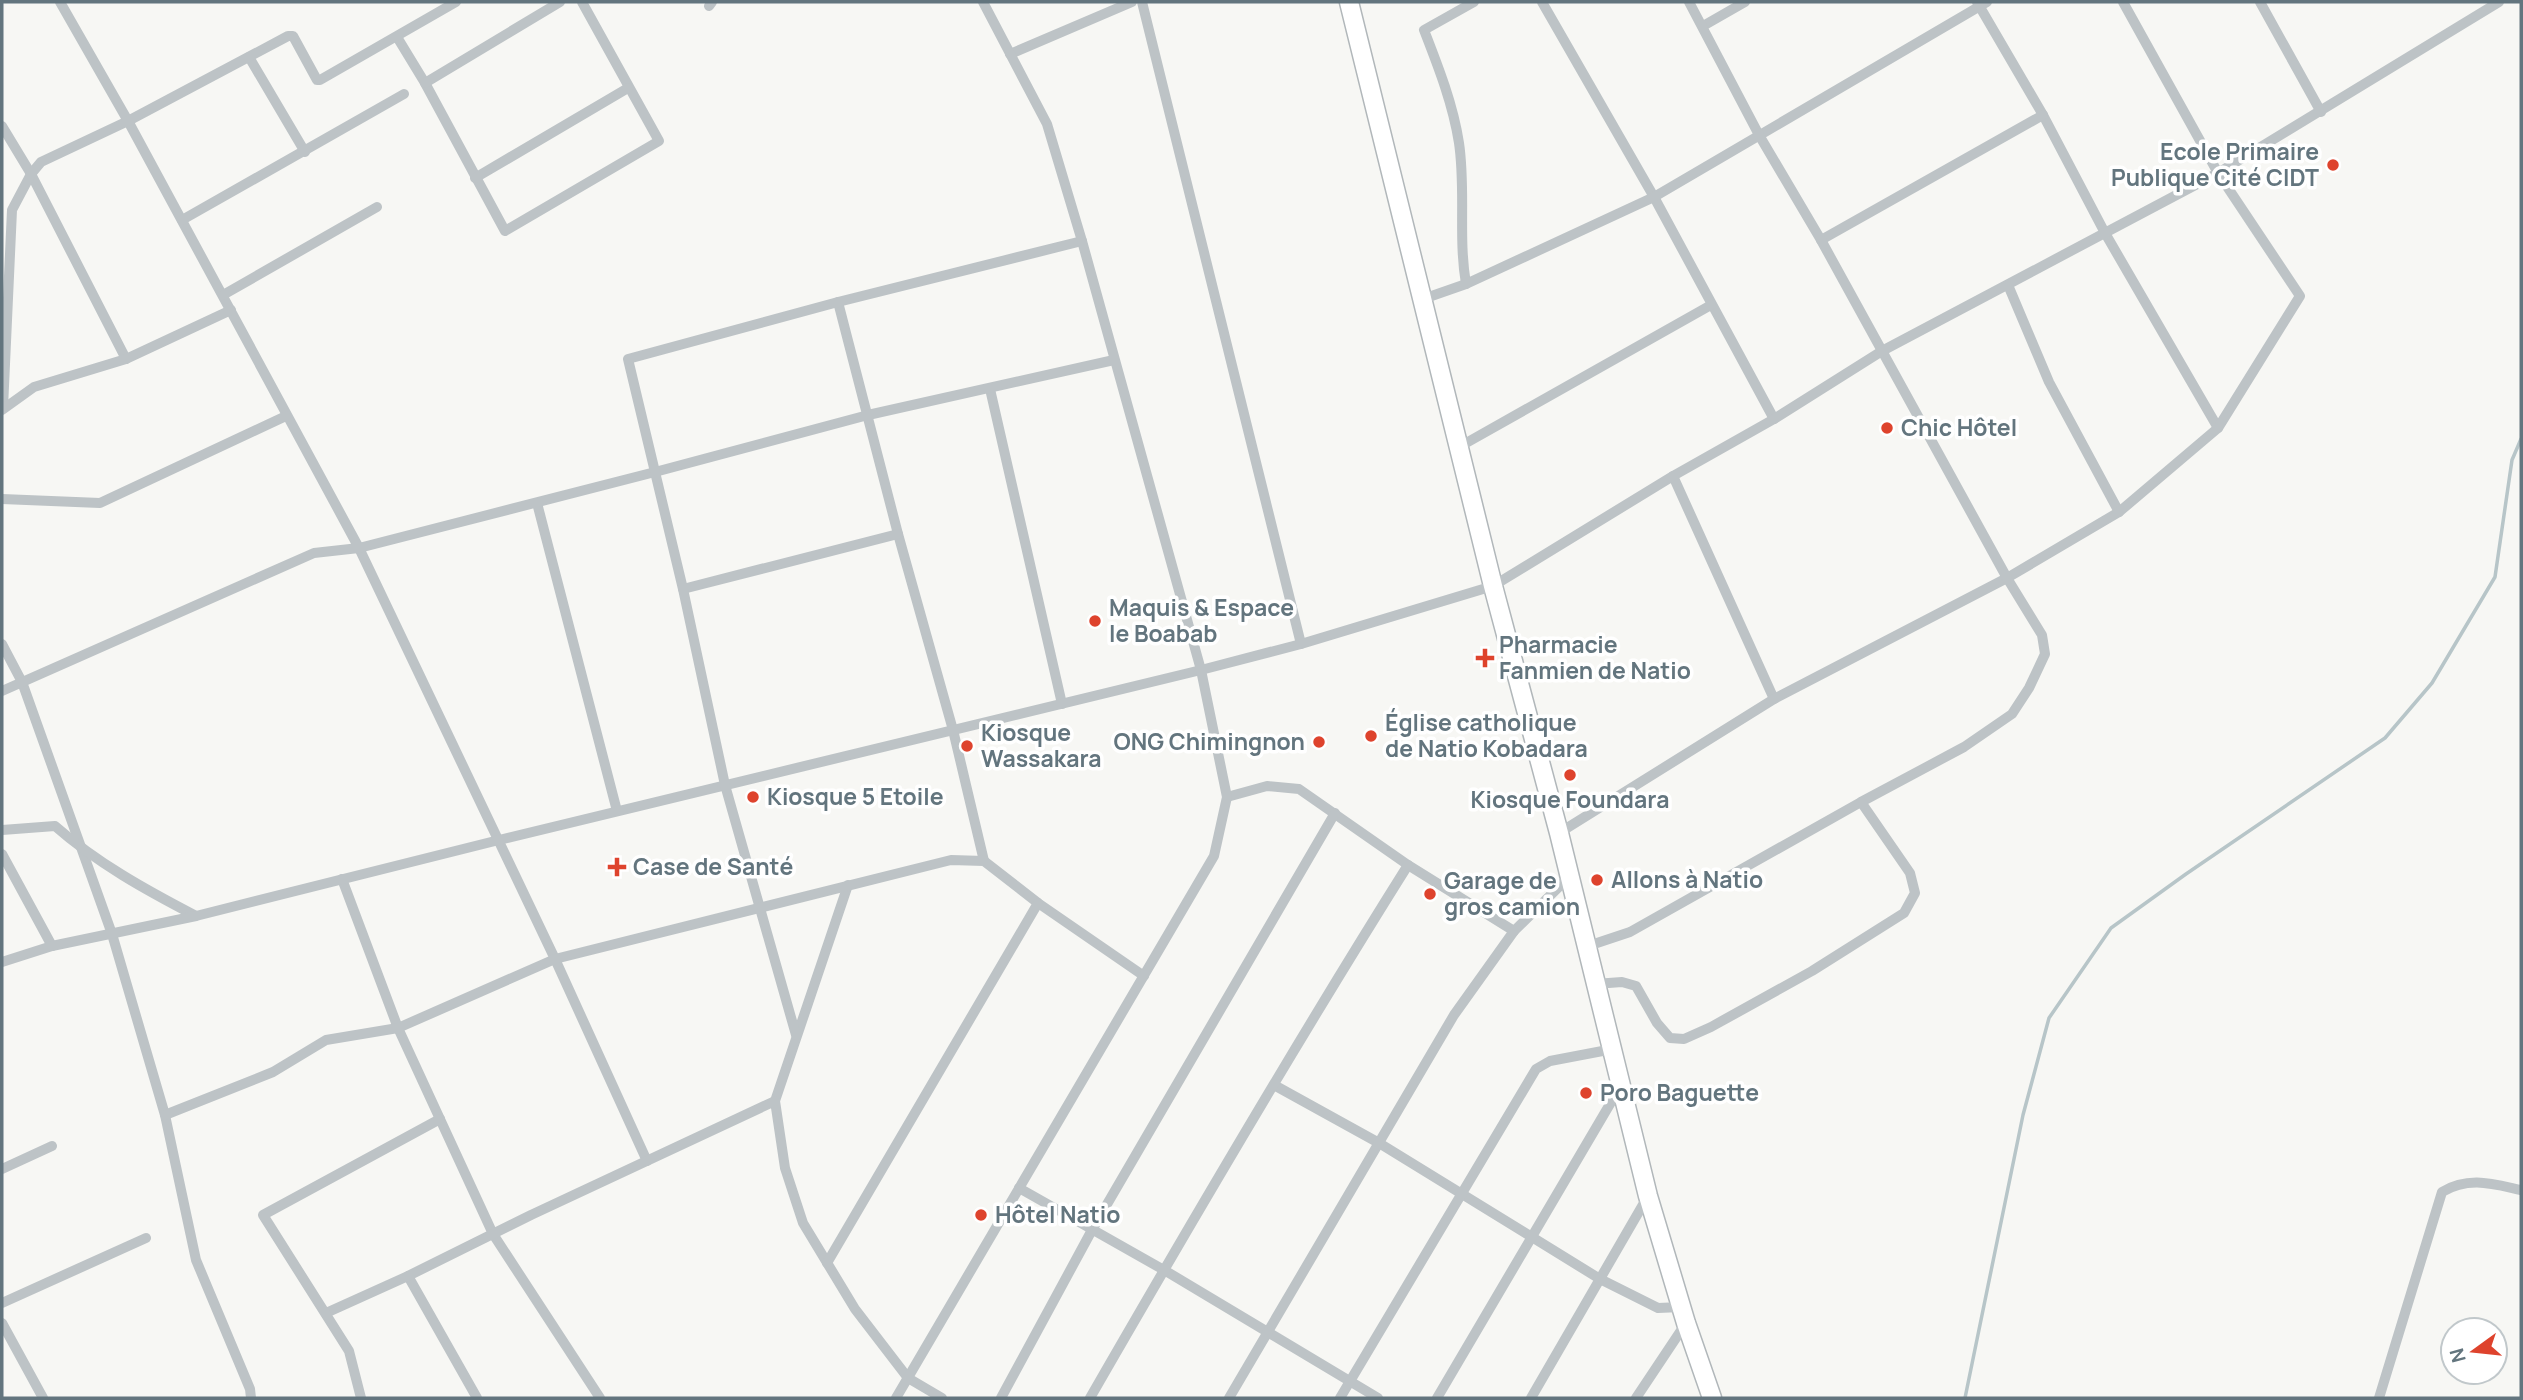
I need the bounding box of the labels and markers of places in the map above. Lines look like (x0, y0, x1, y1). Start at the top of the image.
place label: Ecole Primaire Publique Cité CIDT (2111, 135, 2319, 193)
marker: Ecole Primaire Publique Cité CIDT (2325, 157, 2341, 173)
place label: Chic Hôtel (1901, 411, 2017, 443)
marker: Chic Hôtel (1879, 420, 1895, 436)
place label: Maquis & Espace le Boabab (1109, 591, 1294, 649)
marker: Maquis & Espace le Boabab (1087, 613, 1103, 629)
place label: Pharmacie Fanmien de Natio (1499, 628, 1691, 686)
marker: Pharmacie Fanmien de Natio (1477, 650, 1493, 666)
place label: Église catholique de Natio Kobadara (1385, 706, 1588, 764)
place label: Kiosque Wassakara (981, 716, 1102, 774)
place label: ONG Chimingnon (1114, 725, 1305, 757)
marker: Église catholique de Natio Kobadara (1363, 728, 1379, 744)
marker: ONG Chimingnon (1311, 734, 1327, 750)
marker: Kiosque Wassakara (959, 738, 975, 754)
marker: Kiosque Foundara (1562, 767, 1578, 783)
place label: Kiosque 5 Etoile (767, 780, 944, 812)
place label: Kiosque Foundara (1471, 783, 1669, 815)
marker: Kiosque 5 Etoile (745, 789, 761, 805)
place label: Case de Santé (633, 850, 793, 882)
marker: Case de Santé (607, 857, 627, 877)
place label: Allons à Natio (1611, 863, 1763, 895)
place label: Garage de gros camion (1444, 864, 1580, 922)
marker: Allons à Natio (1589, 872, 1605, 888)
marker: Garage de gros camion (1422, 886, 1438, 902)
place label: Poro Baguette (1600, 1076, 1759, 1108)
marker: Poro Baguette (1578, 1085, 1594, 1101)
place label: Hôtel Natio (995, 1198, 1120, 1230)
marker: Hôtel Natio (973, 1207, 989, 1223)

